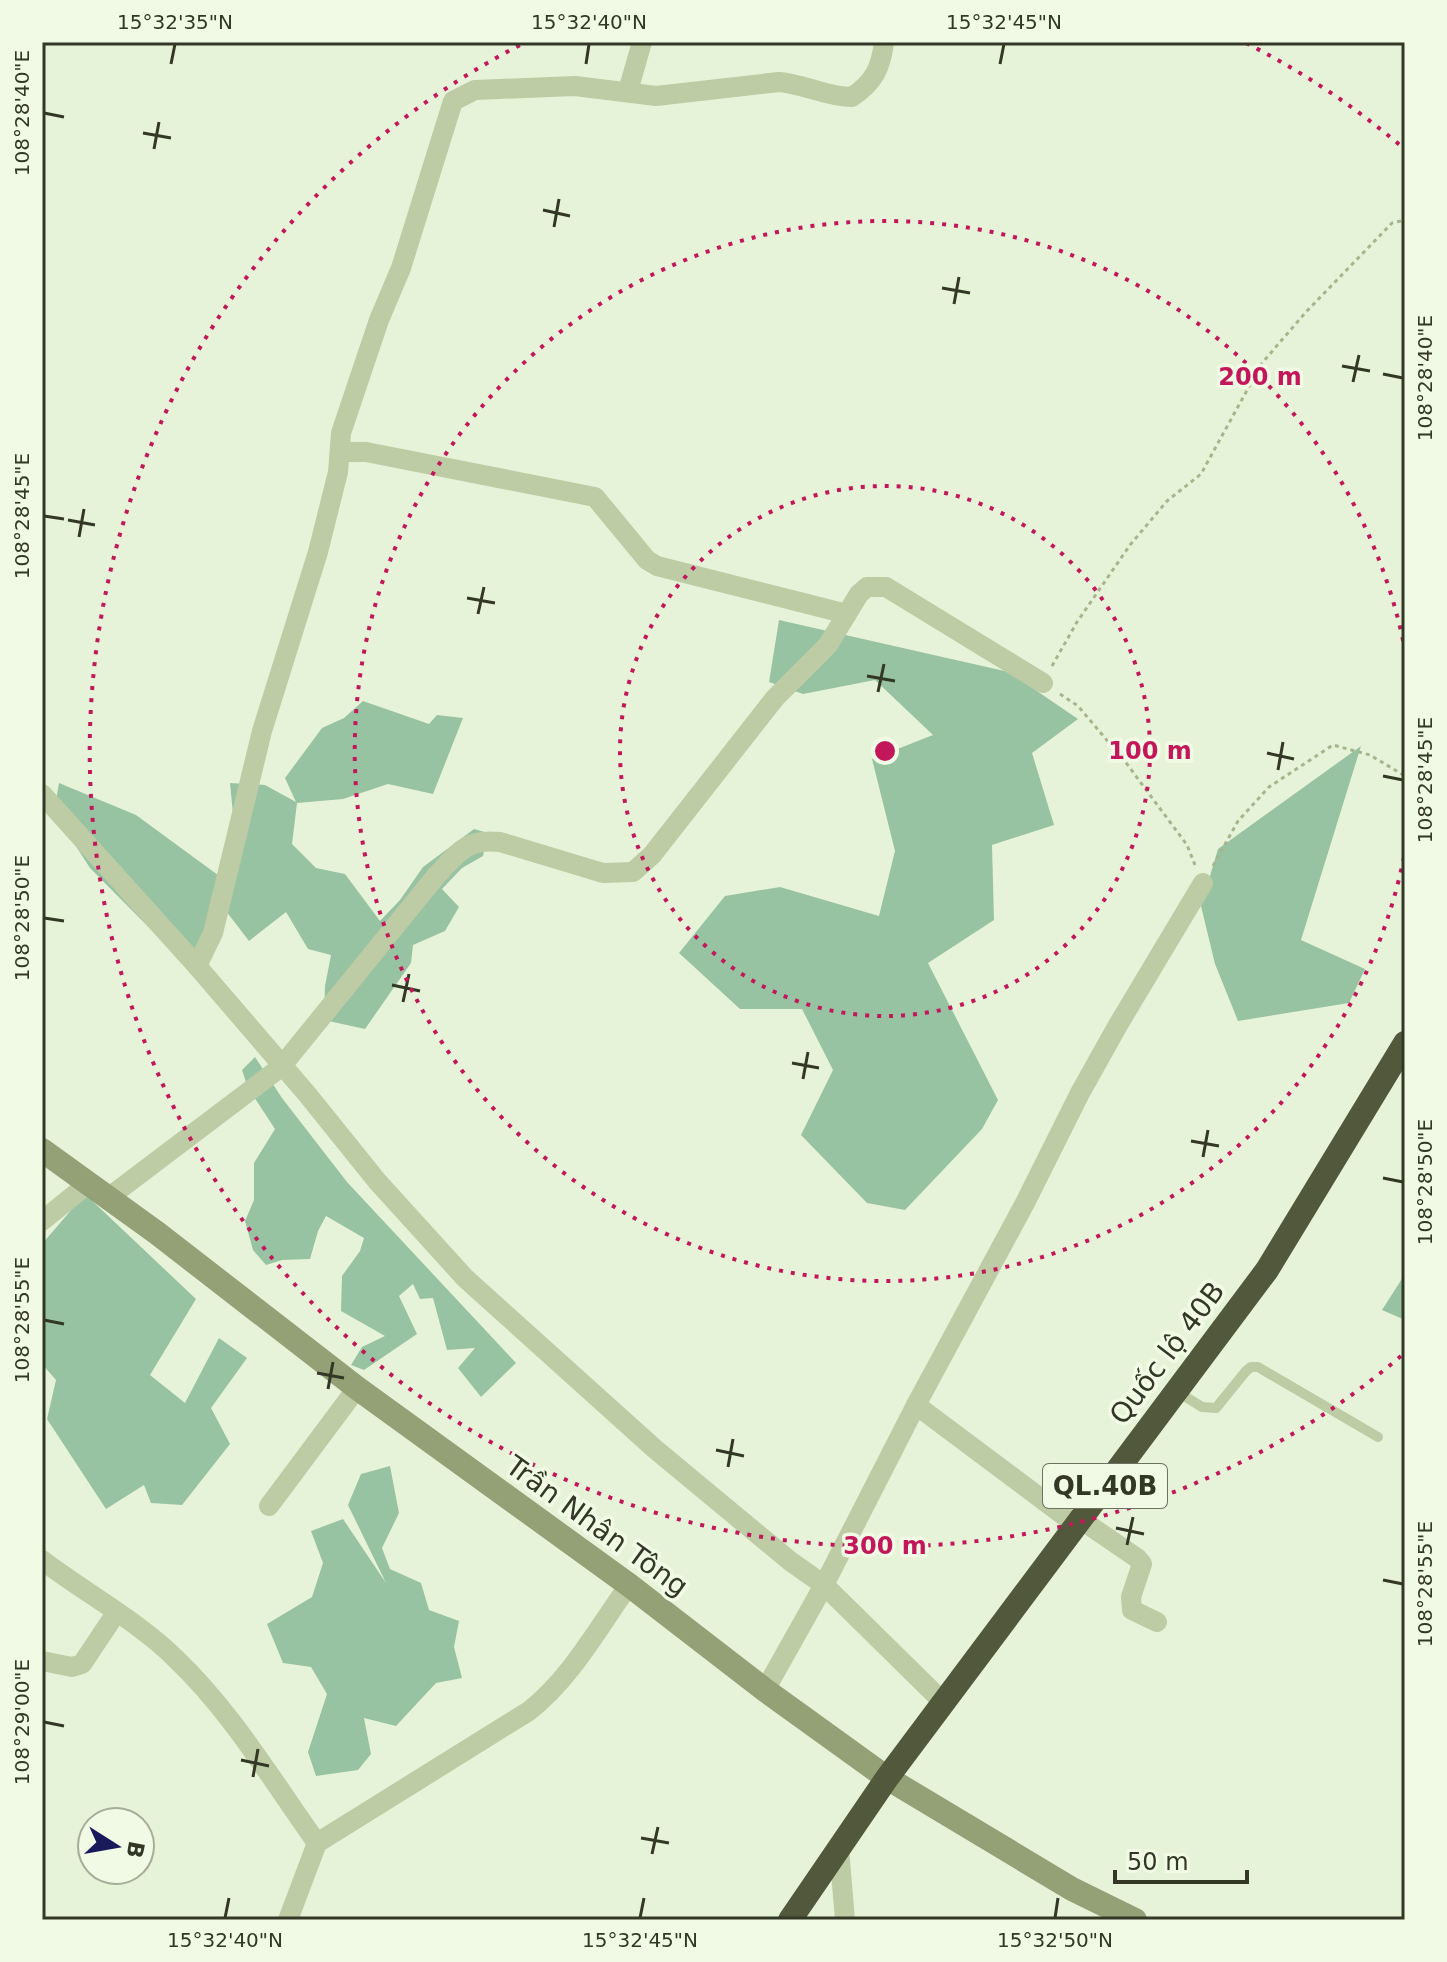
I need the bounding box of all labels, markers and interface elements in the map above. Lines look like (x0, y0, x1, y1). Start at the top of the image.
text: 15°32'35"N (117, 10, 233, 34)
text: 15°32'40"N (531, 10, 647, 34)
text: 15°32'45"N (946, 10, 1062, 34)
text: 108°28'40"E (10, 50, 34, 176)
text: 108°28'40"E (1413, 315, 1437, 441)
text: 200 m (1218, 363, 1302, 391)
text: 108°28'45"E (10, 453, 34, 579)
text: 108°28'45"E (1413, 717, 1437, 843)
centre of rings (871, 737, 899, 765)
text: 100 m (1108, 737, 1192, 765)
text: 108°28'50"E (10, 855, 34, 981)
text: 108°28'50"E (1413, 1119, 1437, 1245)
text: 108°28'55"E (10, 1257, 34, 1383)
street label: Quốc lộ 40B (1103, 1275, 1231, 1431)
street label: Trần Nhân Tông (499, 1448, 694, 1603)
road number: QL.40B (1043, 1464, 1167, 1508)
text: 108°28'55"E (1413, 1521, 1437, 1647)
text: 300 m (843, 1532, 927, 1560)
text: 108°29'00"E (10, 1659, 34, 1785)
north arrow (76, 1806, 156, 1886)
scale bar (1115, 1834, 1247, 1884)
text: B (121, 1839, 149, 1860)
text: 50 m (1127, 1848, 1189, 1876)
text: 15°32'40"N (167, 1928, 283, 1952)
text: 15°32'45"N (582, 1928, 698, 1952)
text: 15°32'50"N (997, 1928, 1113, 1952)

